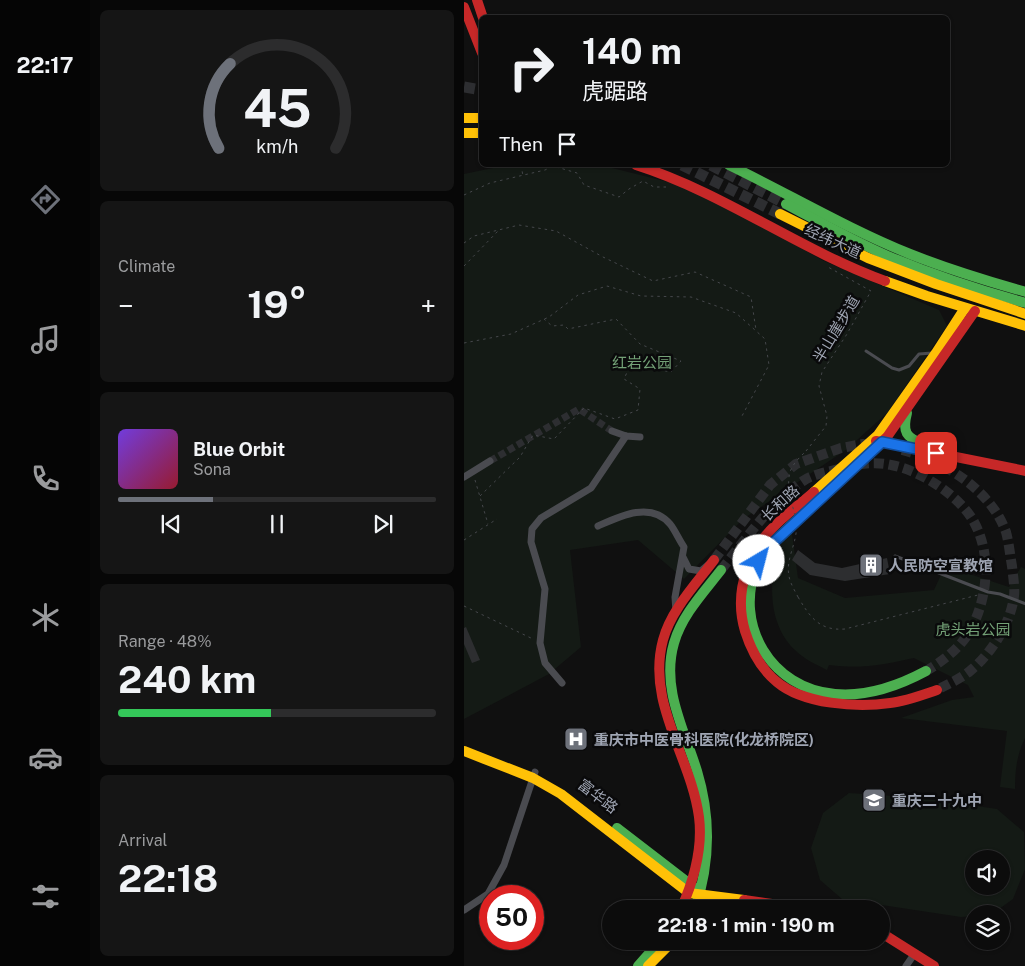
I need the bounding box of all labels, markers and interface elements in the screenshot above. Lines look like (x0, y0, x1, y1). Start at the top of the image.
text: 140 m (582, 31, 682, 72)
icon: right (499, 35, 564, 100)
text: 22:17 (16, 52, 74, 78)
text: 45 (243, 78, 311, 139)
text: 虎踞路 (582, 78, 648, 104)
icon: arrive (553, 130, 581, 158)
text: Then (499, 133, 543, 155)
text: km/h (256, 136, 298, 157)
icon: directions (28, 182, 63, 217)
street label: 经纬大道 (802, 221, 864, 261)
text: Climate (118, 257, 175, 276)
text: 19° (247, 282, 307, 327)
text: − (118, 289, 134, 322)
text: + (420, 289, 436, 322)
street label: 半山崖步道 (809, 292, 863, 366)
icon: music (28, 322, 63, 357)
park label: 红岩公园 (612, 354, 672, 371)
pin (915, 432, 957, 474)
text: Blue Orbit (193, 438, 285, 460)
icon: arrive (922, 439, 950, 467)
text: Sona (193, 460, 231, 479)
icon: phone (28, 461, 63, 496)
street label: 长和路 (758, 482, 802, 524)
icon: previous (157, 510, 185, 538)
icon: pause (263, 510, 291, 538)
icon: next (369, 510, 397, 538)
position arrow (732, 534, 784, 586)
building icon: 人民防空宣教馆 (858, 552, 884, 578)
place label: 人民防空宣教馆 (888, 557, 993, 574)
icon: climate (28, 600, 63, 635)
park label: 虎头岩公园 (935, 621, 1011, 638)
text: Range · 48% (118, 632, 212, 651)
text: 240 km (118, 657, 256, 702)
hospital icon: 重庆市中医骨科医院(化龙桥院区) (563, 726, 589, 752)
place label: 重庆市中医骨科医院(化龙桥院区) (594, 731, 814, 748)
icon: car (28, 740, 63, 775)
street label: 富华路 (575, 776, 621, 816)
school or university icon: 重庆二十九中 (861, 787, 887, 813)
place label: 重庆二十九中 (892, 792, 982, 809)
text: Arrival (118, 831, 167, 850)
map controls (965, 850, 1010, 950)
button: sound (965, 850, 1010, 895)
text: 22:18 (118, 856, 218, 901)
icon: filters (28, 879, 63, 914)
speed limit sign: 50 (479, 885, 544, 950)
button: layers (965, 905, 1010, 950)
text: 22:18 · 1 min · 190 m (658, 914, 834, 936)

